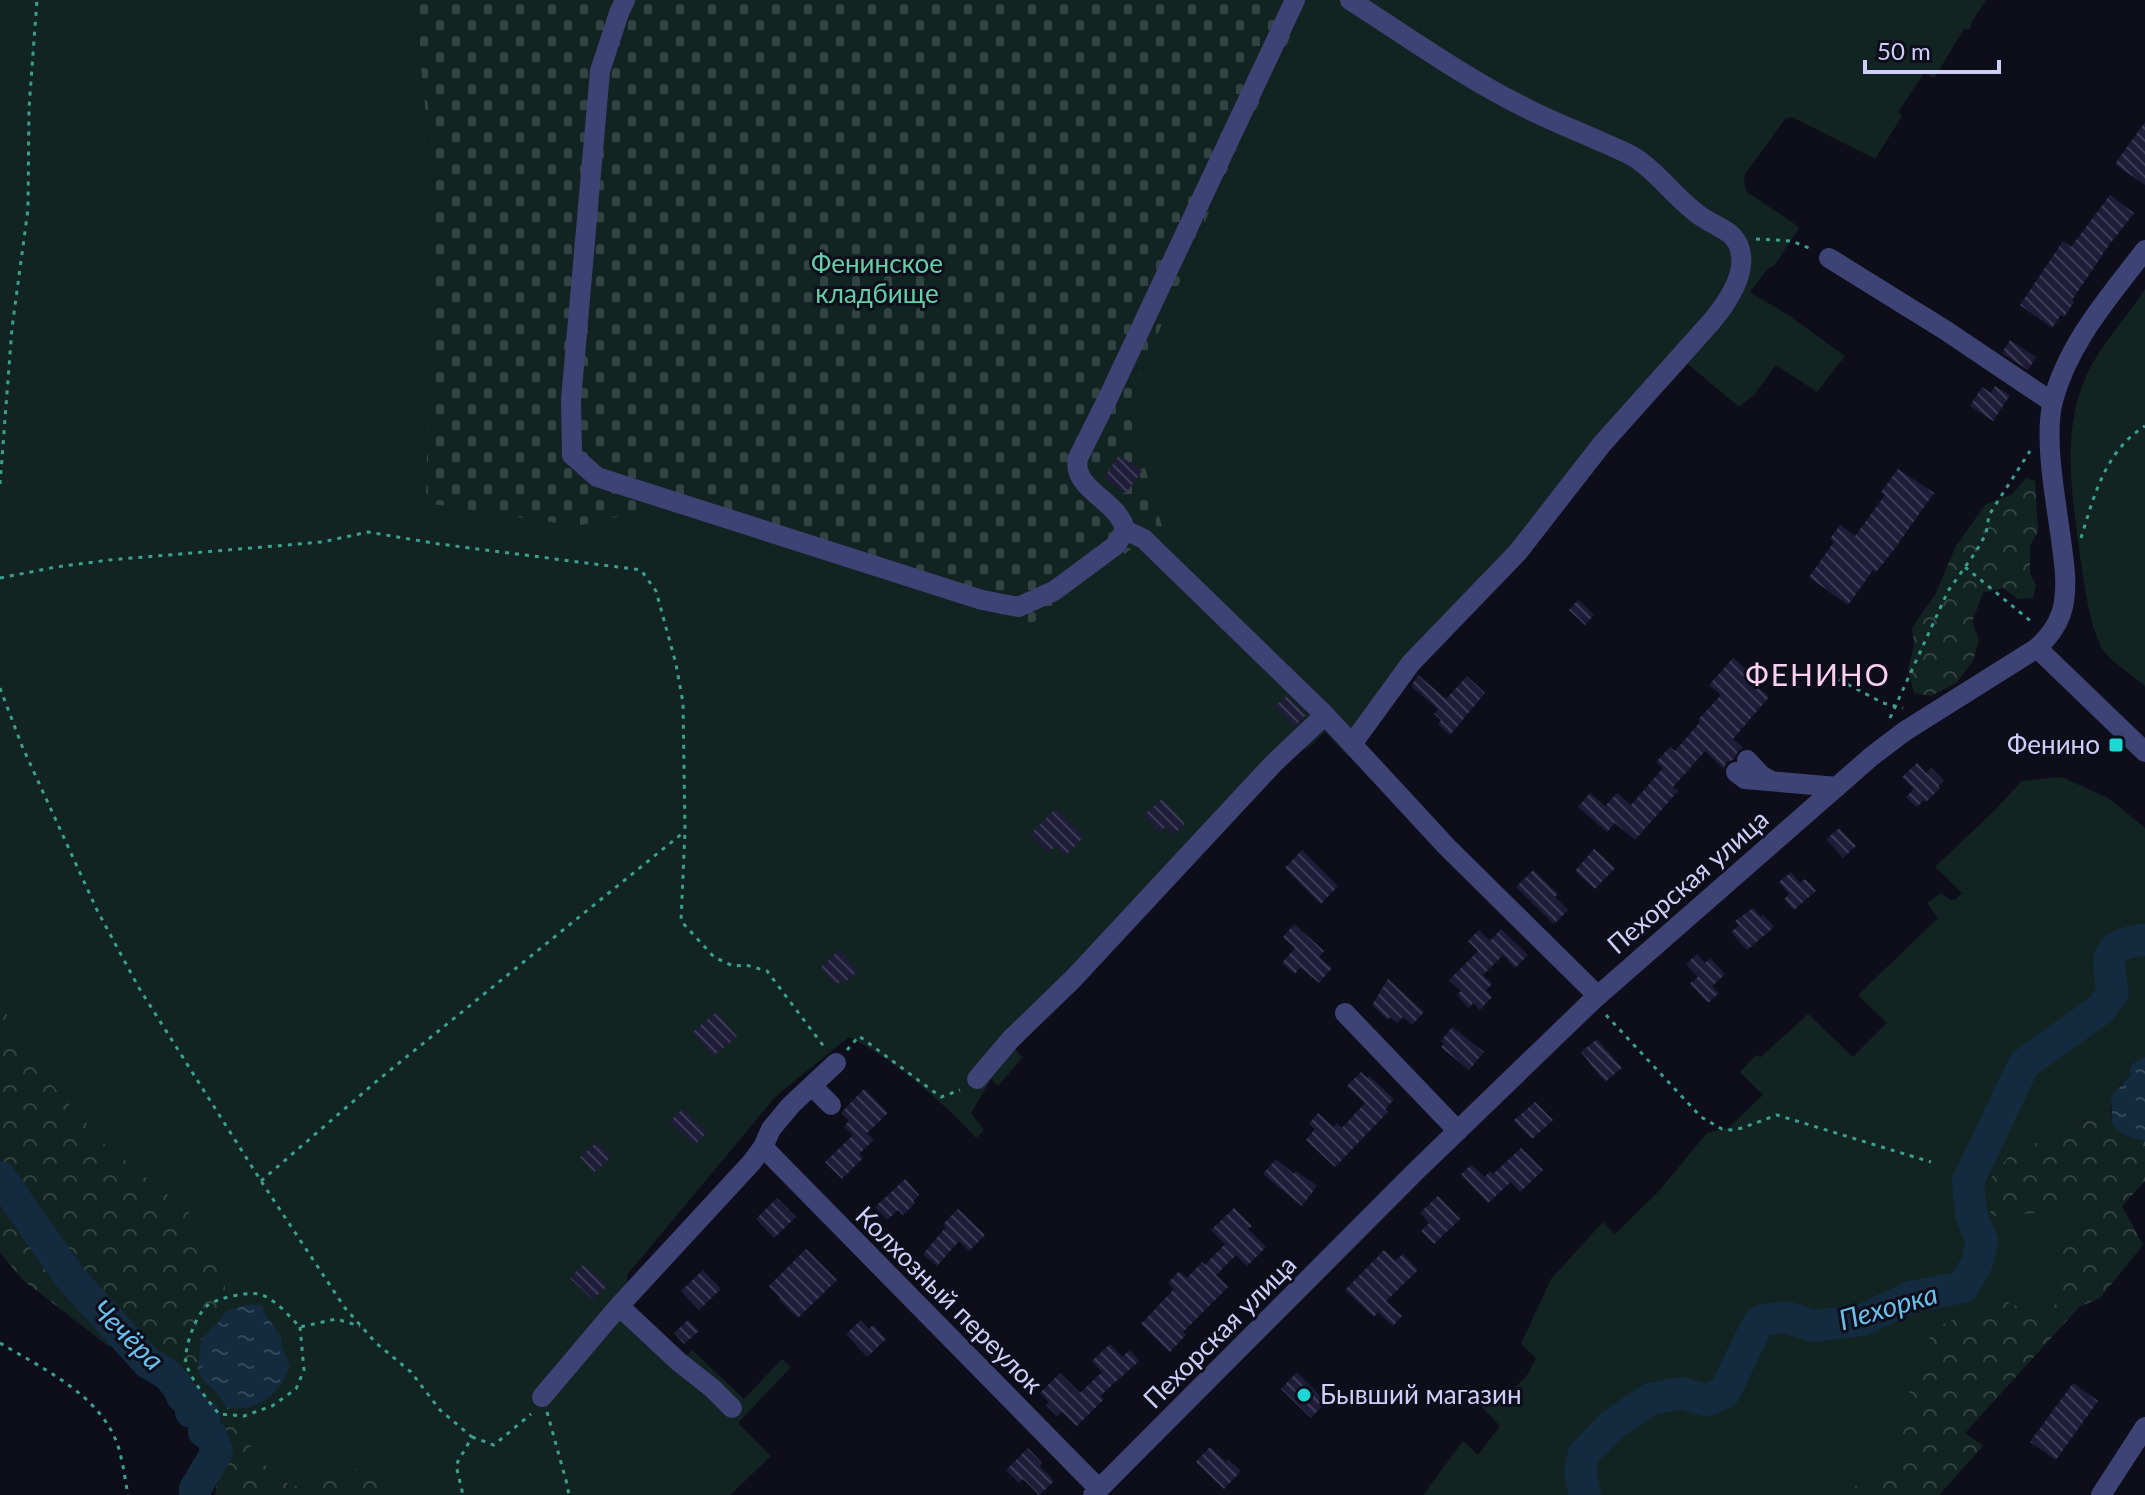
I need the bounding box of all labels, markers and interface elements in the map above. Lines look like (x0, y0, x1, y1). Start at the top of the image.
scale bar (1865, 24, 1999, 74)
text: 50 m (1877, 36, 1931, 65)
park label: Фенинское кладбище (811, 247, 943, 309)
district label: ФЕНИНО (1745, 656, 1891, 692)
place label: Фенино (2007, 728, 2100, 760)
marker: Фенино (2107, 736, 2125, 754)
street label: Пехорская улица (1600, 803, 1775, 960)
street label: Колхозный переулок (849, 1199, 1050, 1400)
street label: Пехорская улица (1136, 1248, 1302, 1414)
water label: Пехорка (1834, 1276, 1941, 1336)
water label: Чечёра (86, 1292, 172, 1376)
place label: Бывший магазин (1320, 1378, 1522, 1410)
marker: Бывший магазин (1295, 1386, 1313, 1404)

